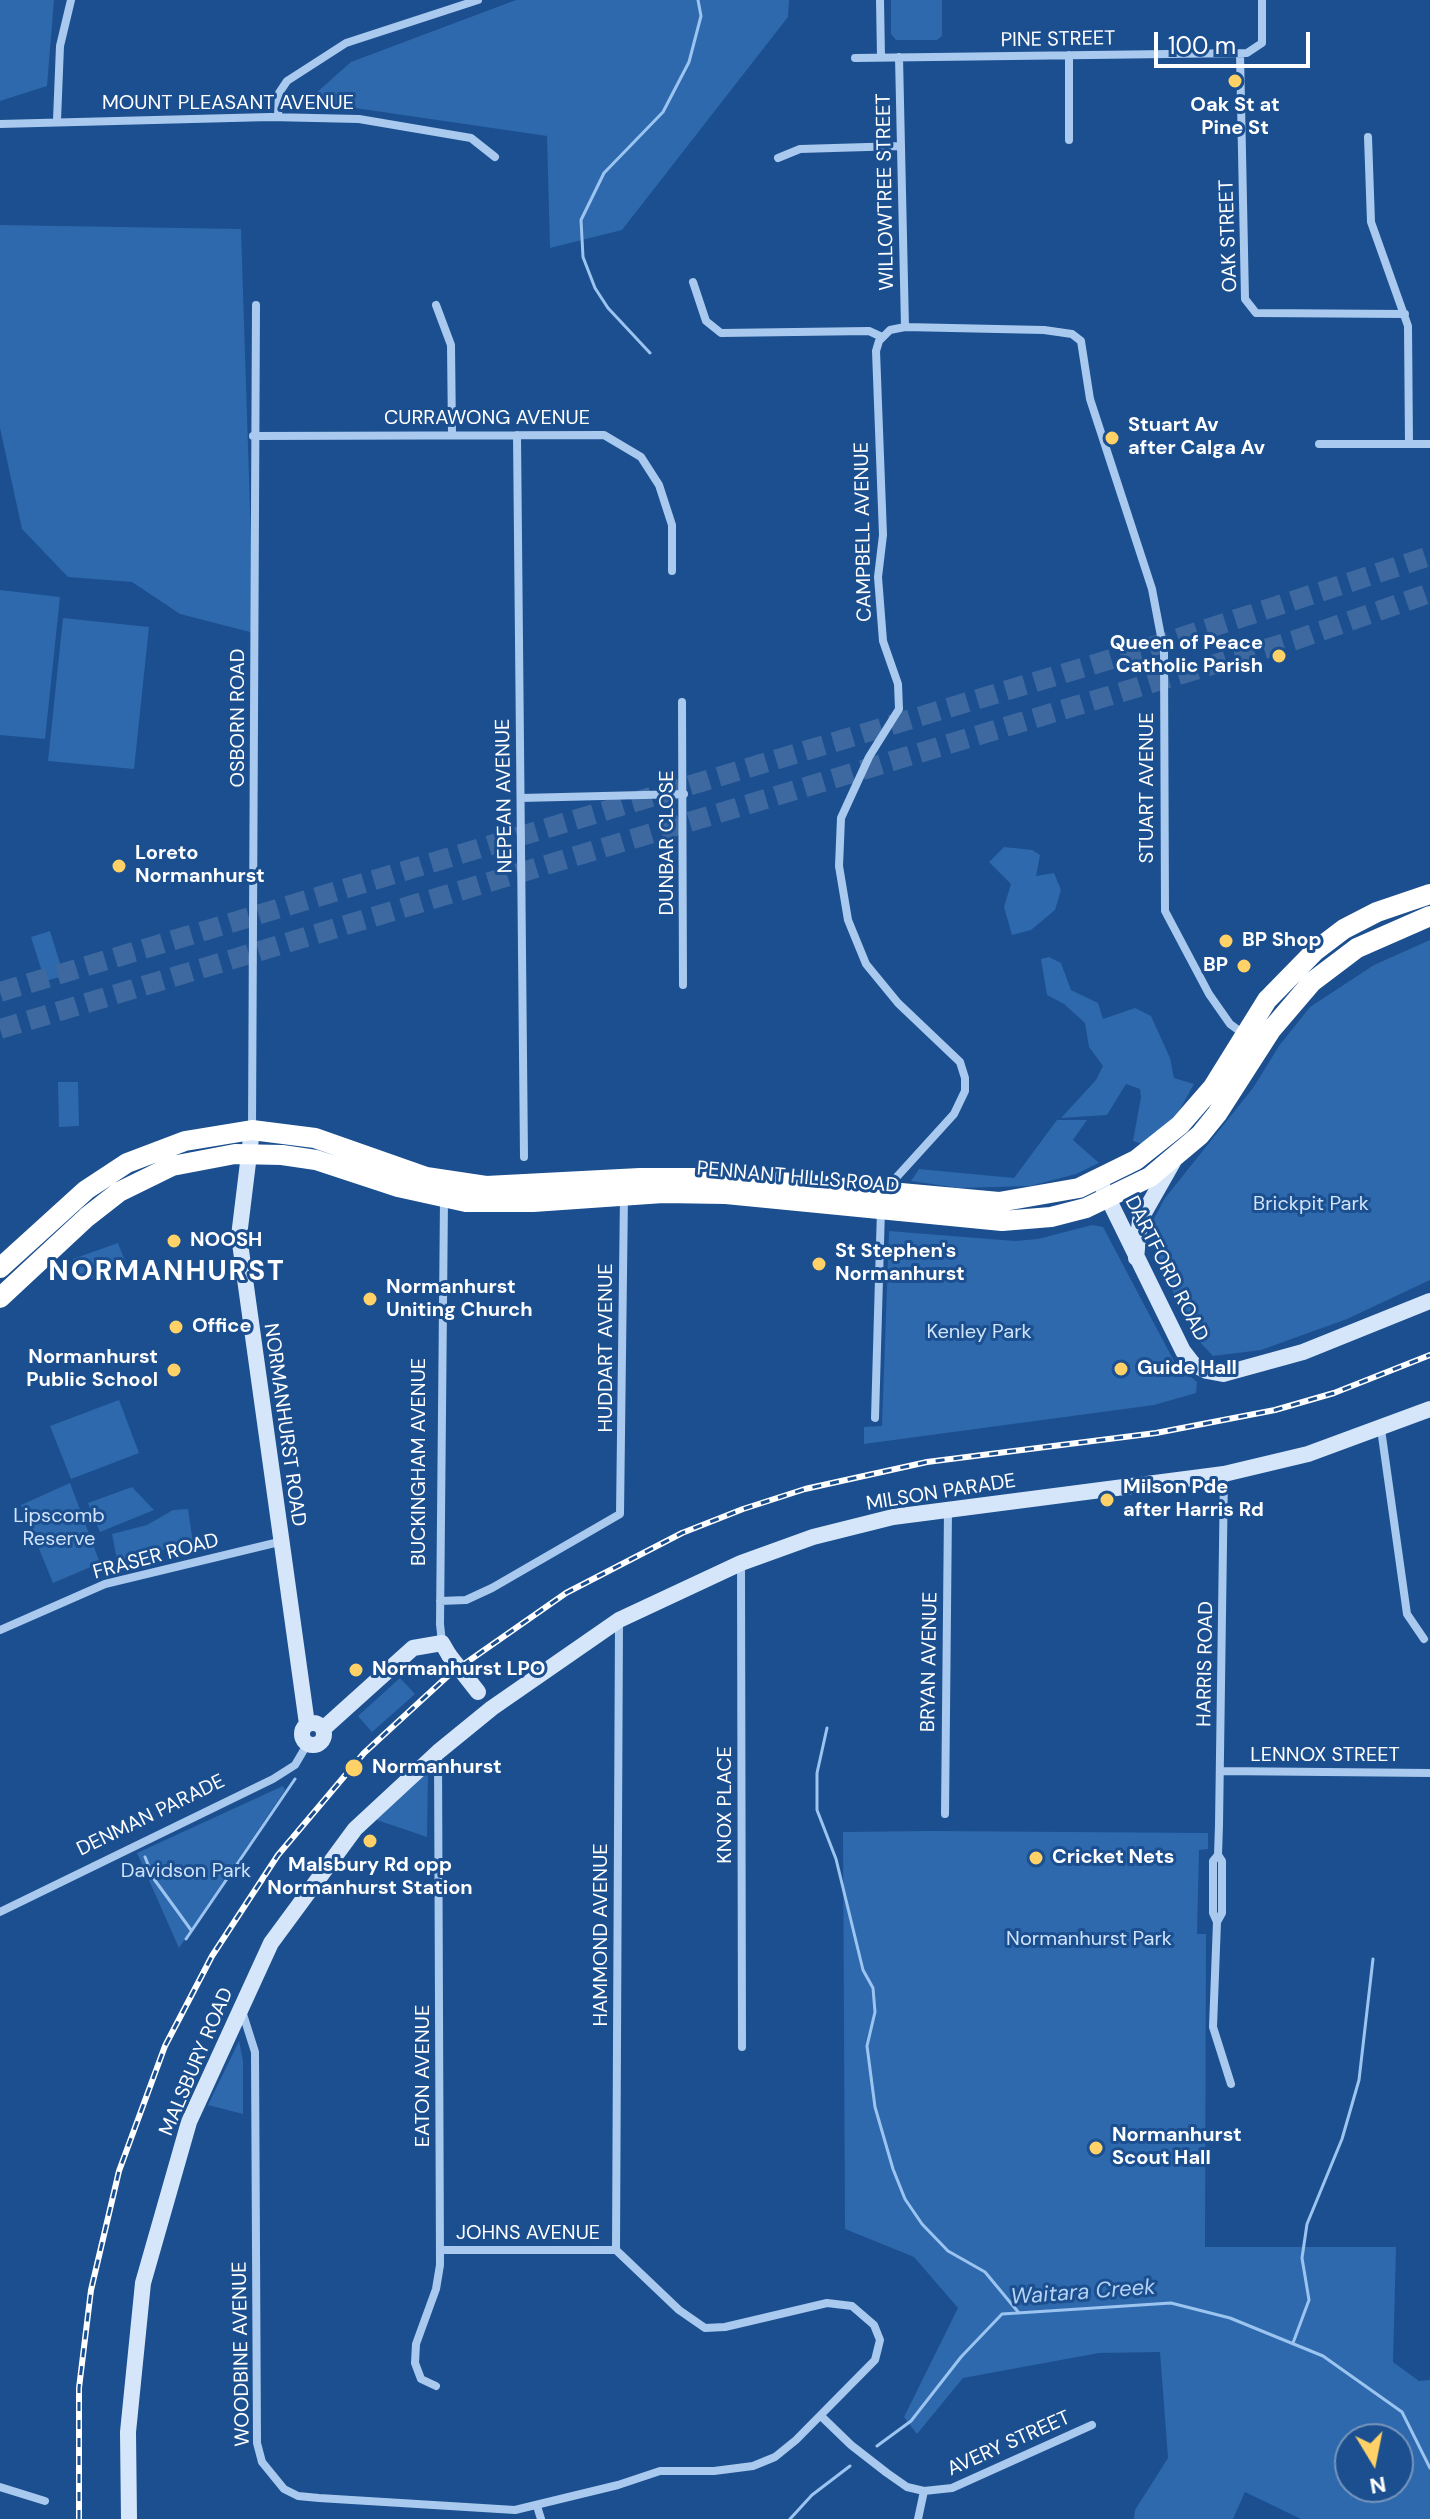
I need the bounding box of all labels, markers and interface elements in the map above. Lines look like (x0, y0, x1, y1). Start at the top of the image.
scale bar (1158, 16, 1314, 66)
street label: PINE STREET (1000, 27, 1116, 53)
text: 100 m (1168, 30, 1236, 61)
marker: Oak St at Pine St (1226, 72, 1244, 90)
street label: MOUNT PLEASANT AVENUE (102, 92, 354, 116)
street label: WILLOWTREE STREET (872, 93, 900, 291)
place label: Oak St at Pine St (1190, 94, 1280, 141)
street label: OAK STREET (1215, 179, 1243, 293)
street label: CURRAWONG AVENUE (384, 407, 590, 431)
place label: Stuart Av after Calga Av (1128, 414, 1265, 461)
marker: Stuart Av after Calga Av (1103, 429, 1121, 447)
street label: CAMPBELL AVENUE (850, 442, 878, 622)
place label: Queen of Peace Catholic Parish (1110, 632, 1263, 679)
marker: Queen of Peace Catholic Parish (1270, 647, 1288, 665)
street label: OSBORN ROAD (227, 648, 251, 788)
street label: STUART AVENUE (1136, 713, 1160, 863)
street label: NEPEAN AVENUE (492, 718, 518, 874)
street label: DUNBAR CLOSE (656, 771, 680, 915)
place label: Loreto Normanhurst (135, 842, 265, 889)
marker: Loreto Normanhurst (110, 857, 128, 875)
place label: BP Shop (1242, 929, 1321, 953)
marker: BP Shop (1217, 932, 1235, 950)
place label: BP (1203, 954, 1228, 978)
marker: BP (1235, 957, 1253, 975)
street label: PENNANT HILLS ROAD (696, 1157, 900, 1199)
street label: DARTFORD ROAD (1119, 1192, 1213, 1346)
park label: Brickpit Park (1253, 1193, 1369, 1217)
place label: NOOSH (190, 1229, 262, 1253)
marker: NOOSH (165, 1232, 183, 1250)
place label: St Stephen's Normanhurst (835, 1240, 965, 1287)
marker: St Stephen's Normanhurst (810, 1255, 828, 1273)
district label: NORMANHURST (48, 1256, 286, 1290)
street label: HUDDART AVENUE (595, 1263, 619, 1433)
place label: Normanhurst Uniting Church (386, 1276, 533, 1323)
marker: Normanhurst Uniting Church (361, 1290, 379, 1308)
place label: Office (192, 1315, 251, 1339)
marker: Office (167, 1318, 185, 1336)
park label: Kenley Park (926, 1321, 1032, 1345)
street label: NORMANHURST ROAD (258, 1322, 310, 1528)
place label: Normanhurst Public School (26, 1346, 158, 1393)
place label: Guide Hall (1137, 1357, 1237, 1381)
street label: BUCKINGHAM AVENUE (408, 1358, 432, 1566)
marker: Guide Hall (1112, 1360, 1130, 1378)
marker: Normanhurst Public School (165, 1361, 183, 1379)
street label: MILSON PARADE (865, 1469, 1017, 1517)
place label: Milson Pde after Harris Rd (1123, 1476, 1264, 1523)
marker: Milson Pde after Harris Rd (1098, 1491, 1116, 1509)
park label: Lipscomb Reserve (13, 1505, 105, 1552)
street label: FRASER ROAD (90, 1529, 222, 1585)
street label: BRYAN AVENUE (917, 1592, 943, 1732)
street label: HARRIS ROAD (1193, 1601, 1219, 1727)
place label: Normanhurst LPO (372, 1658, 546, 1682)
marker: Normanhurst LPO (347, 1661, 365, 1679)
street label: LENNOX STREET (1250, 1744, 1400, 1768)
street label: KNOX PLACE (714, 1746, 738, 1864)
place label: Normanhurst (372, 1756, 502, 1780)
marker: Normanhurst (343, 1757, 365, 1779)
street label: DENMAN PARADE (73, 1770, 229, 1862)
marker: Malsbury Rd opp Normanhurst Station (361, 1832, 379, 1850)
street label: HAMMOND AVENUE (590, 1843, 614, 2027)
place label: Cricket Nets (1052, 1846, 1174, 1870)
marker: Cricket Nets (1027, 1849, 1045, 1867)
place label: Malsbury Rd opp Normanhurst Station (267, 1854, 473, 1901)
park label: Davidson Park (121, 1860, 251, 1884)
park label: Normanhurst Park (1006, 1928, 1172, 1952)
street label: MALSBURY ROAD (155, 1984, 239, 2140)
street label: EATON AVENUE (412, 2005, 436, 2147)
place label: Normanhurst Scout Hall (1112, 2124, 1242, 2171)
marker: Normanhurst Scout Hall (1087, 2139, 1105, 2157)
street label: JOHNS AVENUE (456, 2222, 600, 2246)
street label: WOODBINE AVENUE (228, 2261, 256, 2447)
water label: Waitara Creek (1010, 2275, 1156, 2311)
street label: AVERY STREET (944, 2406, 1074, 2482)
north arrow (1334, 2423, 1414, 2503)
text: N (1367, 2469, 1388, 2501)

